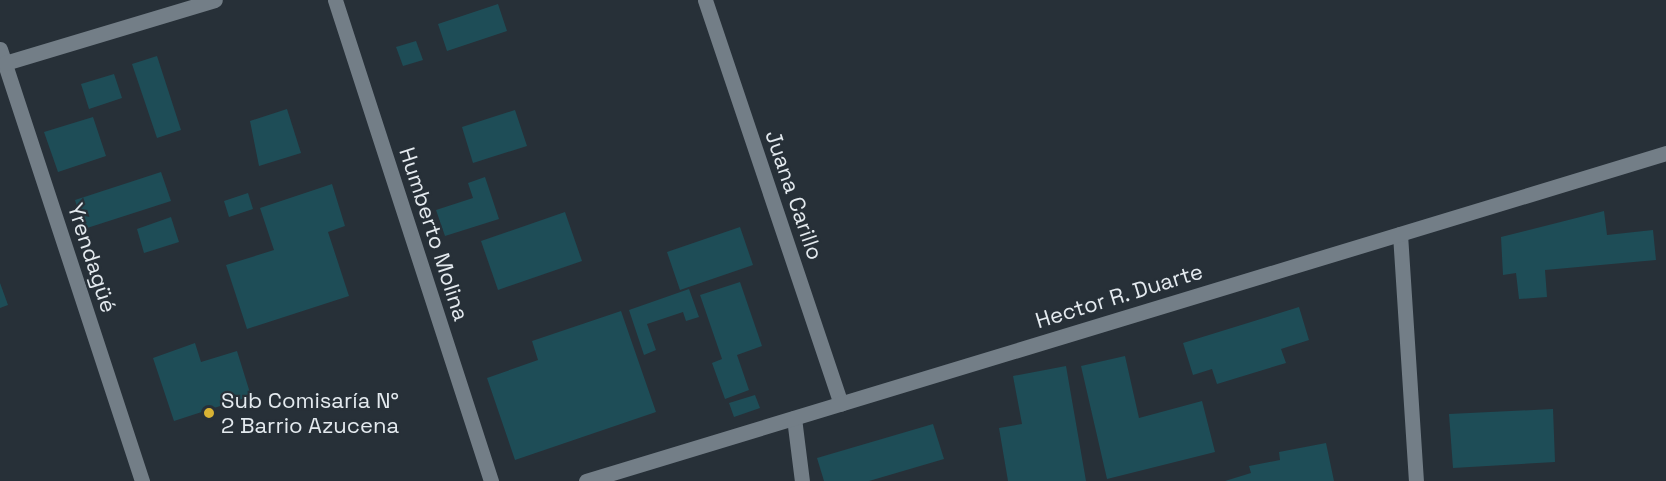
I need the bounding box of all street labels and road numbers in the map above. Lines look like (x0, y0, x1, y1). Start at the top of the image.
street label: Juana Carillo (760, 127, 828, 263)
street label: Humberto Molina (394, 144, 474, 324)
street label: Yrendagüé (62, 200, 122, 316)
street label: Hector R. Duarte (1032, 258, 1206, 334)

